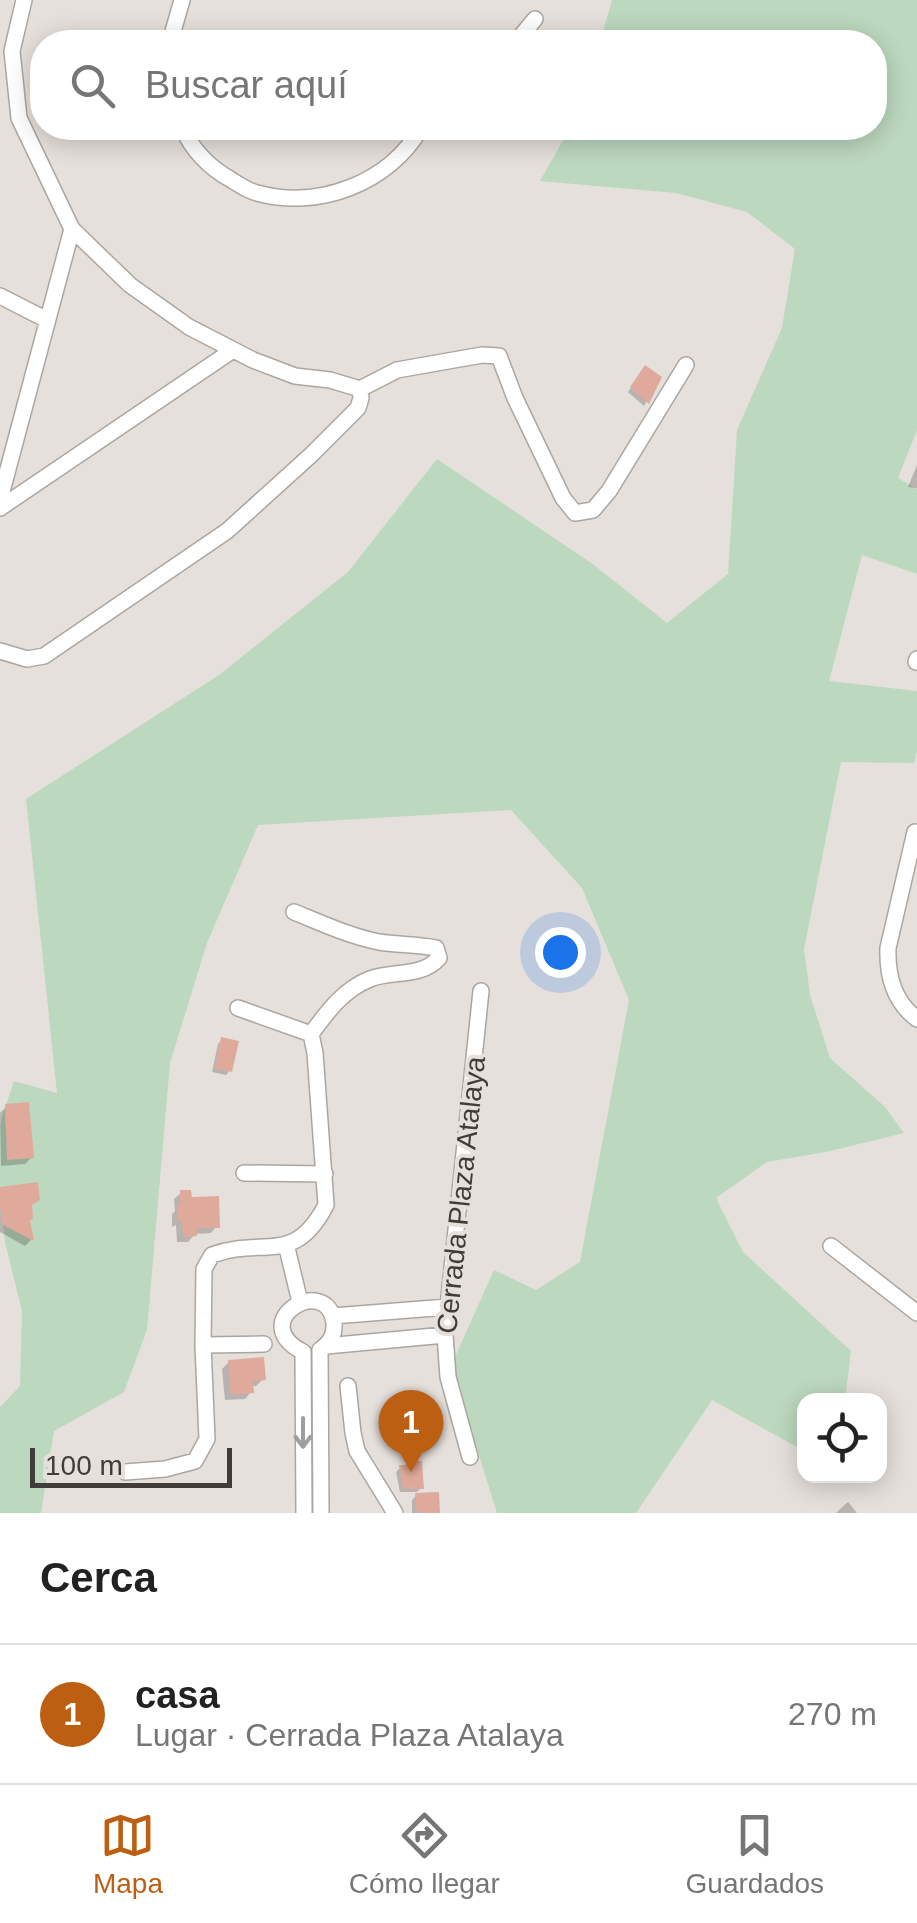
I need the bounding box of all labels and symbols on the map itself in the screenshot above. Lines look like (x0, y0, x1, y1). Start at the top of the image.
your location (535, 927, 586, 978)
street label: Cerrada Plaza Atalaya (431, 1054, 491, 1335)
pin: 1 (378, 1390, 444, 1472)
one-way arrow (294, 1416, 312, 1448)
scale bar (30, 1443, 232, 1488)

